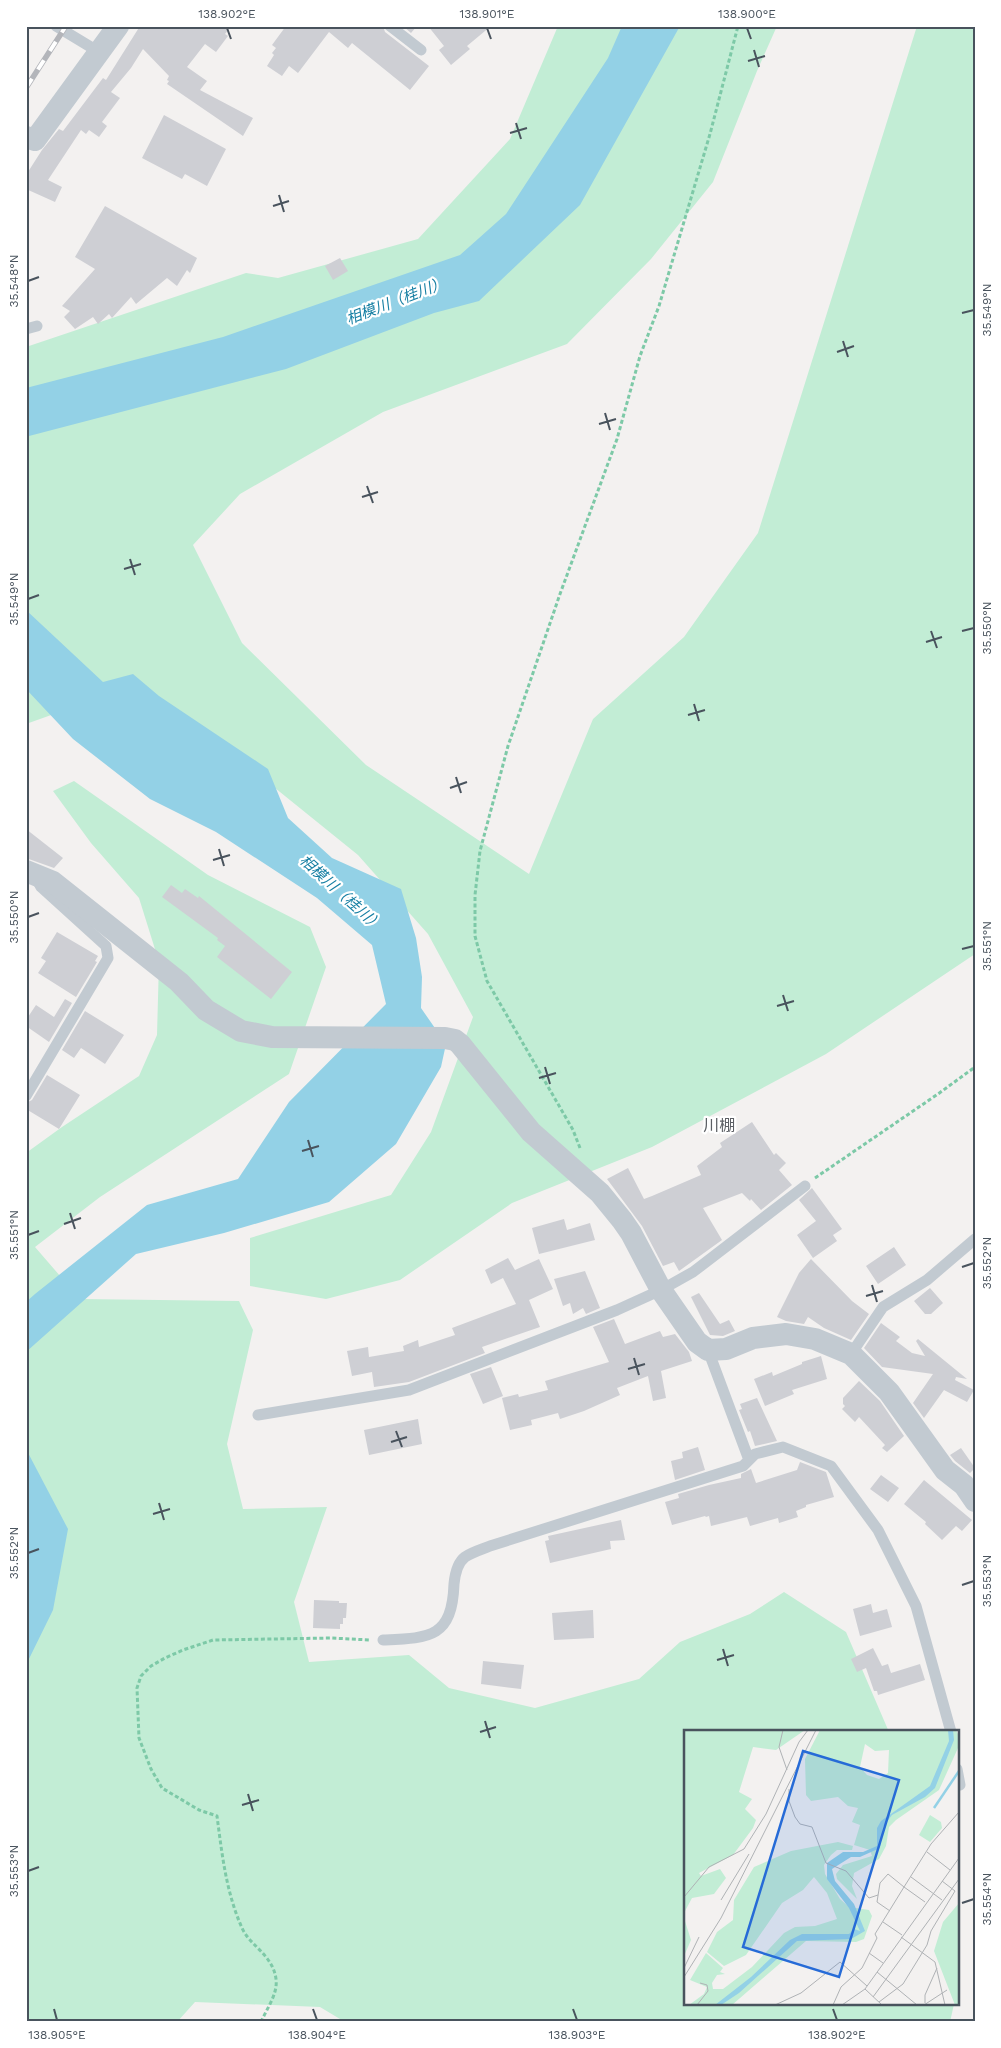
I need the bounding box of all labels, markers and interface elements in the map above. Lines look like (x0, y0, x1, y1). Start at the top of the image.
text: 138.902°E (198, 7, 256, 21)
text: 138.901°E (460, 7, 515, 21)
text: 138.900°E (718, 7, 776, 21)
text: 35.548°N (7, 254, 21, 308)
water label: 相模川（桂川） (344, 274, 448, 328)
text: 35.549°N (980, 283, 994, 337)
text: 35.549°N (7, 572, 21, 626)
text: 35.550°N (980, 602, 994, 654)
water label: 相模川（桂川） (296, 851, 386, 935)
text: 35.550°N (7, 891, 21, 943)
text: 35.551°N (980, 921, 994, 971)
district label: 川棚 (703, 1116, 735, 1135)
text: 35.551°N (7, 1210, 21, 1260)
text: 35.552°N (980, 1237, 994, 1289)
text: 35.552°N (7, 1527, 21, 1579)
text: 35.553°N (980, 1555, 994, 1607)
inset map (684, 1730, 958, 2006)
text: 35.553°N (7, 1845, 21, 1897)
text: 35.554°N (980, 1873, 994, 1925)
text: 138.905°E (28, 2028, 86, 2042)
text: 138.904°E (288, 2028, 346, 2042)
text: 138.903°E (548, 2028, 606, 2042)
text: 138.902°E (808, 2028, 866, 2042)

